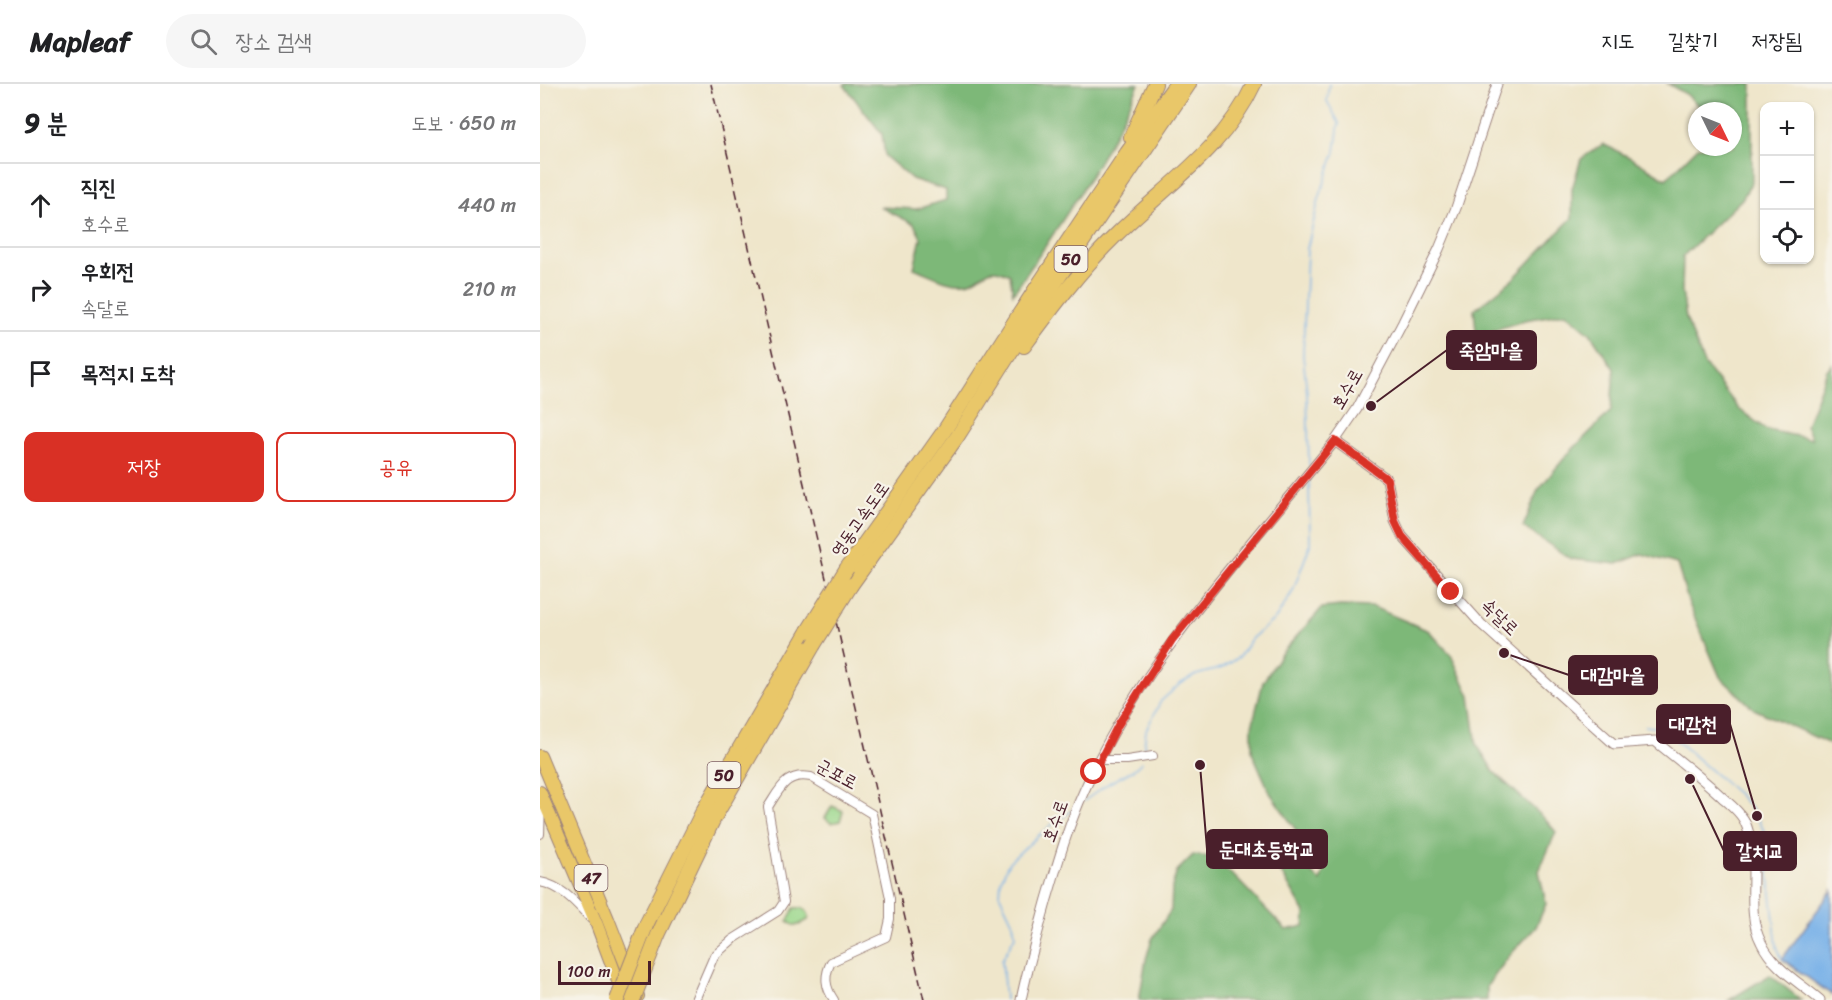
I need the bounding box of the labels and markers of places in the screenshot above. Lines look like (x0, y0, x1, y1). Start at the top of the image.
callout: 죽암마을 (1447, 331, 1536, 369)
callout: 대감마을 (1569, 656, 1657, 694)
callout: 대감천 (1657, 705, 1730, 743)
callout: 둔대초등학교 (1207, 830, 1327, 868)
callout: 갈치교 (1724, 832, 1796, 870)

